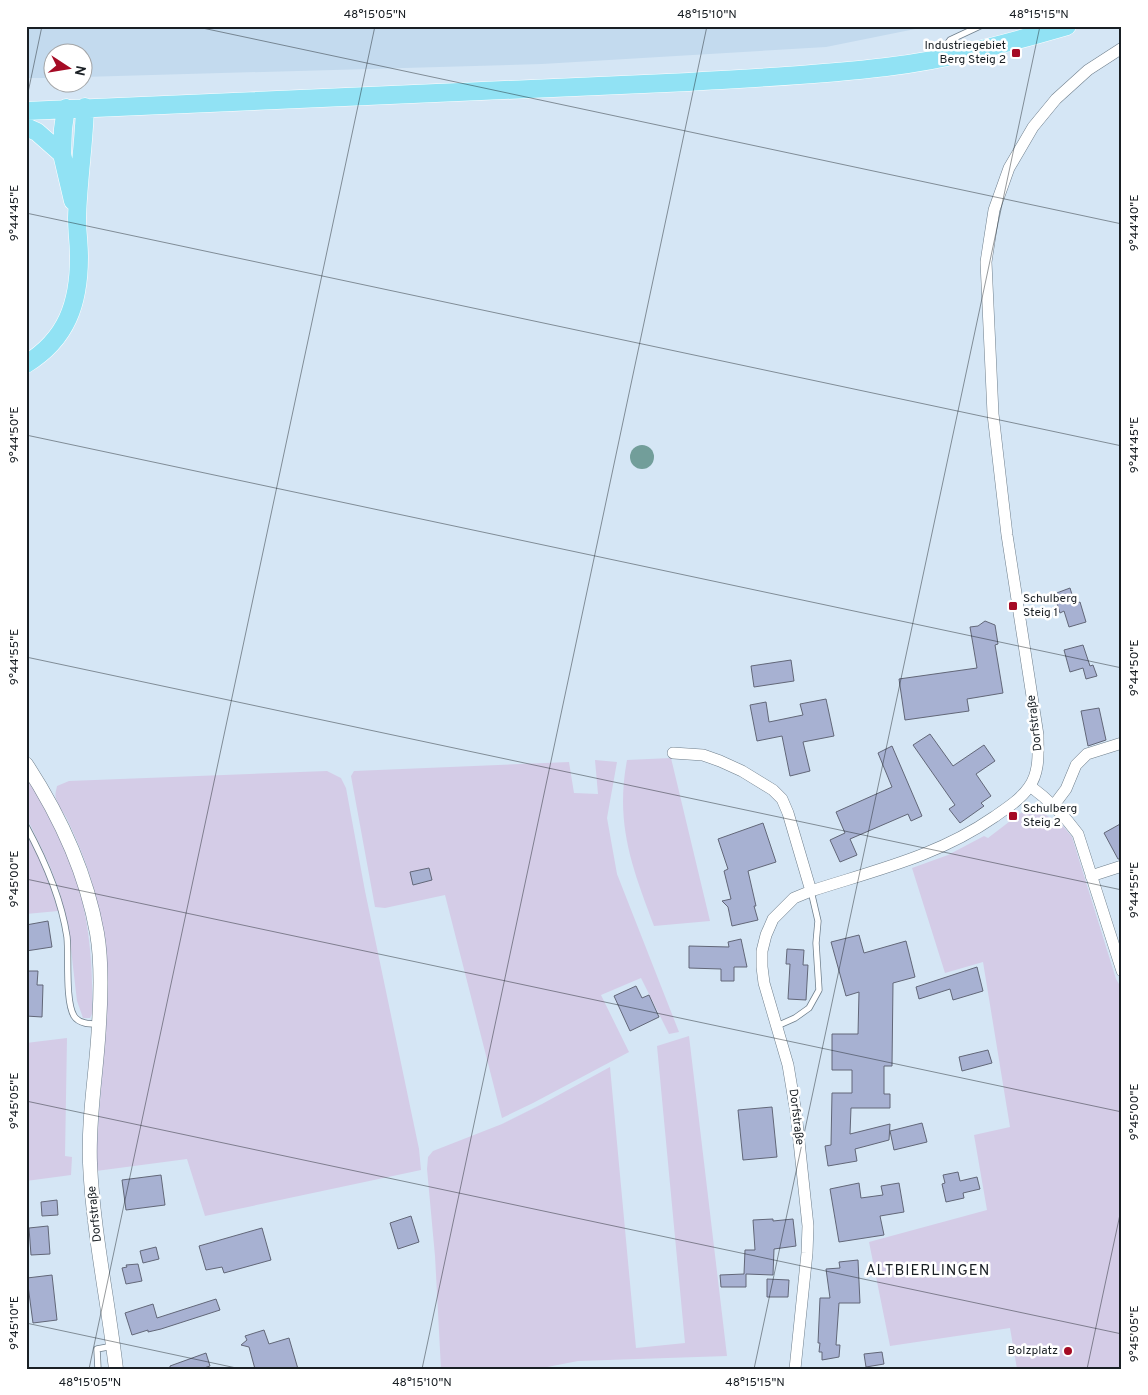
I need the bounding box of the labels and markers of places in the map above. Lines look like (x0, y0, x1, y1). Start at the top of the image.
place label: Industriegebiet Berg Steig 2 (924, 38, 1006, 68)
marker: Industriegebiet Berg Steig 2 (1010, 47, 1022, 59)
place label: Schulberg Steig 1 (1023, 591, 1077, 621)
marker: Schulberg Steig 1 (1007, 600, 1019, 612)
place label: Schulberg Steig 2 (1023, 801, 1077, 831)
marker: Schulberg Steig 2 (1007, 810, 1019, 822)
place label: Bolzplatz (1008, 1343, 1058, 1359)
marker: Bolzplatz (1062, 1345, 1074, 1357)

